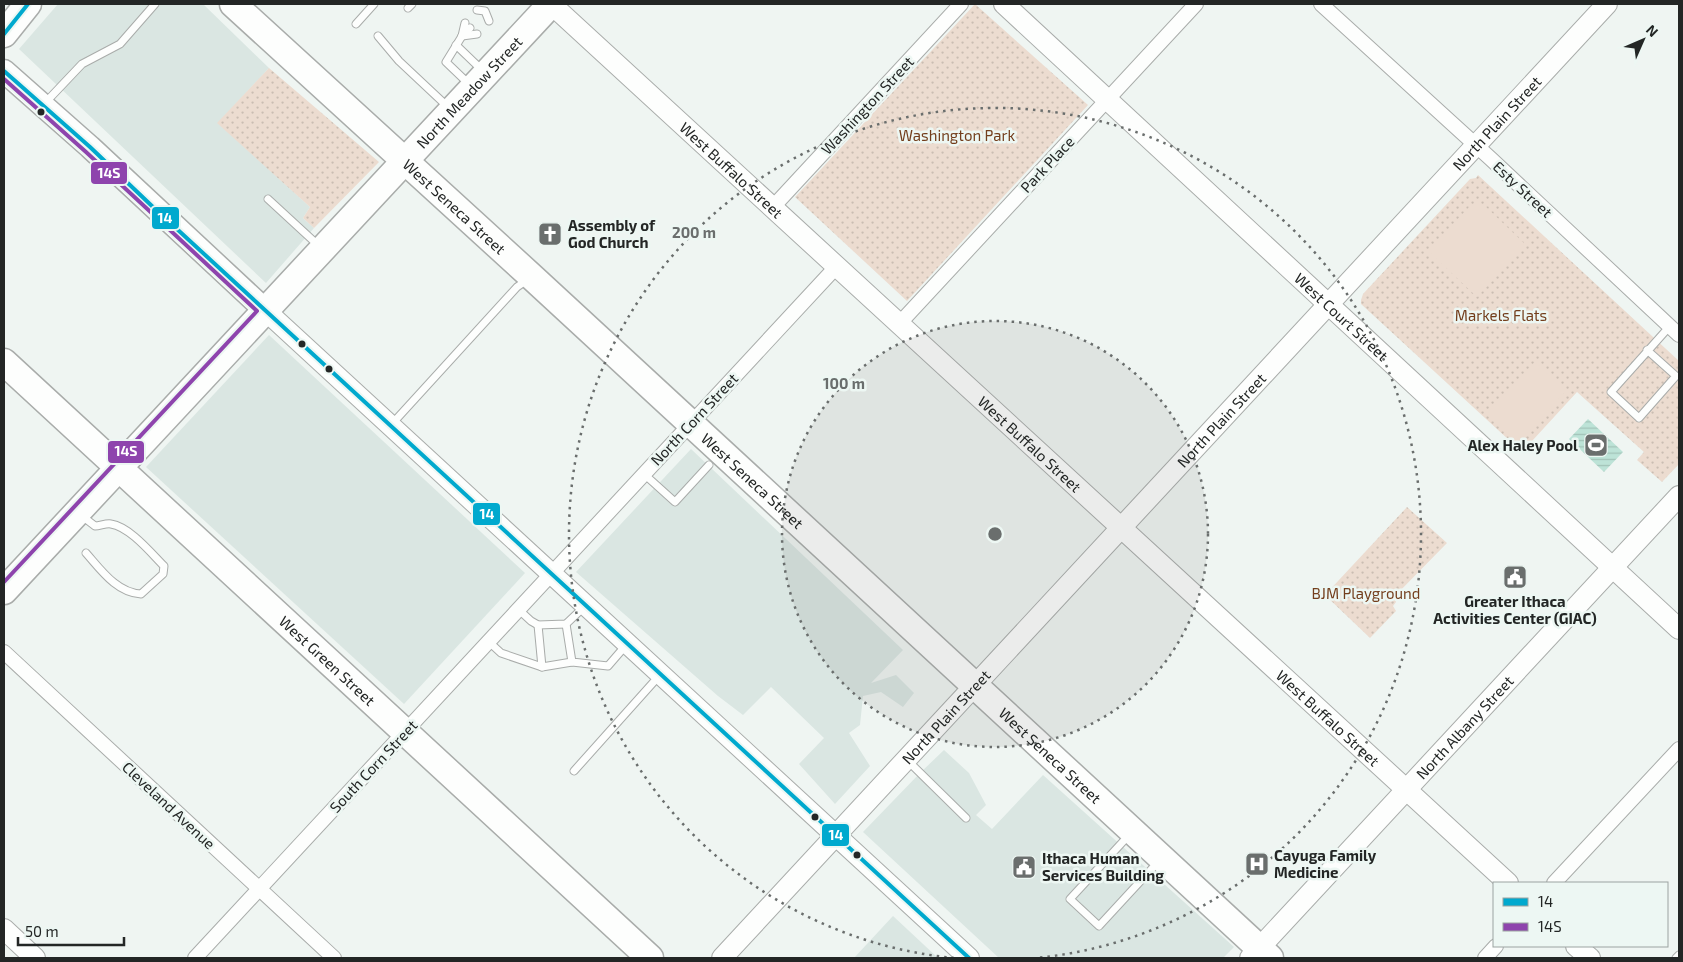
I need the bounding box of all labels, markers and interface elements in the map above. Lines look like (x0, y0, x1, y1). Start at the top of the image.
north arrow (1618, 15, 1668, 65)
text: N (1643, 21, 1662, 40)
street label: North Meadow Street (412, 32, 526, 152)
street label: Washington Street (817, 52, 917, 158)
street label: North Plain Street (1449, 72, 1545, 174)
unlabelled marker (36, 107, 46, 117)
street label: West Buffalo Street (676, 118, 787, 222)
park label: Washington Park (899, 126, 1016, 144)
street label: Park Place (1016, 132, 1078, 196)
street label: West Seneca Street (399, 155, 510, 258)
street label: Esty Street (1490, 157, 1557, 221)
line badge: 14S (90, 161, 128, 185)
text: 14S (97, 164, 121, 181)
line badge: 14 (151, 206, 180, 230)
text: 14 (158, 209, 173, 226)
place label: Assembly of God Church (568, 216, 656, 251)
church icon: Assembly of God Church (537, 221, 563, 247)
text: 200 m (672, 223, 716, 241)
street label: West Court Street (1291, 269, 1392, 364)
park label: Markels Flats (1455, 306, 1547, 324)
unlabelled marker (297, 339, 307, 349)
unlabelled marker (324, 364, 334, 374)
street label: North Corn Street (647, 369, 742, 469)
street label: North Plain Street (1173, 369, 1269, 471)
text: 100 m (823, 374, 865, 392)
street label: West Buffalo Street (974, 392, 1085, 496)
street label: West Seneca Street (698, 429, 808, 532)
sports icon: Alex Haley Pool (1583, 432, 1609, 458)
place label: Alex Haley Pool (1468, 436, 1578, 455)
line badge: 14S (107, 440, 145, 464)
text: 14S (114, 442, 138, 459)
line badge: 14 (472, 502, 501, 526)
text: 14 (480, 505, 495, 522)
centre of rings (986, 525, 1004, 543)
public building icon: Greater Ithaca Activities Center (GIAC) (1502, 564, 1528, 590)
park label: BJM Playground (1312, 584, 1420, 602)
place label: Greater Ithaca Activities Center (GIAC) (1433, 592, 1597, 627)
street label: West Green Street (276, 612, 379, 709)
street label: North Plain Street (898, 666, 994, 768)
street label: West Buffalo Street (1273, 666, 1383, 770)
street label: North Albany Street (1412, 672, 1517, 783)
street label: West Seneca Street (995, 704, 1105, 807)
street label: South Corn Street (325, 716, 421, 816)
street label: Cleveland Avenue (119, 757, 219, 853)
unlabelled marker (810, 812, 820, 822)
line badge: 14 (821, 823, 850, 847)
text: 14 (829, 826, 844, 843)
place label: Cayuga Family Medicine (1274, 846, 1377, 881)
place label: Ithaca Human Services Building (1042, 849, 1164, 884)
unlabelled marker (852, 850, 862, 860)
hospital icon: Cayuga Family Medicine (1244, 851, 1270, 877)
public building icon: Ithaca Human Services Building (1011, 854, 1037, 880)
legend (1493, 882, 1668, 947)
text: 14 (1538, 892, 1553, 910)
scale bar (18, 914, 124, 946)
text: 14S (1538, 917, 1562, 935)
text: 50 m (25, 922, 59, 940)

